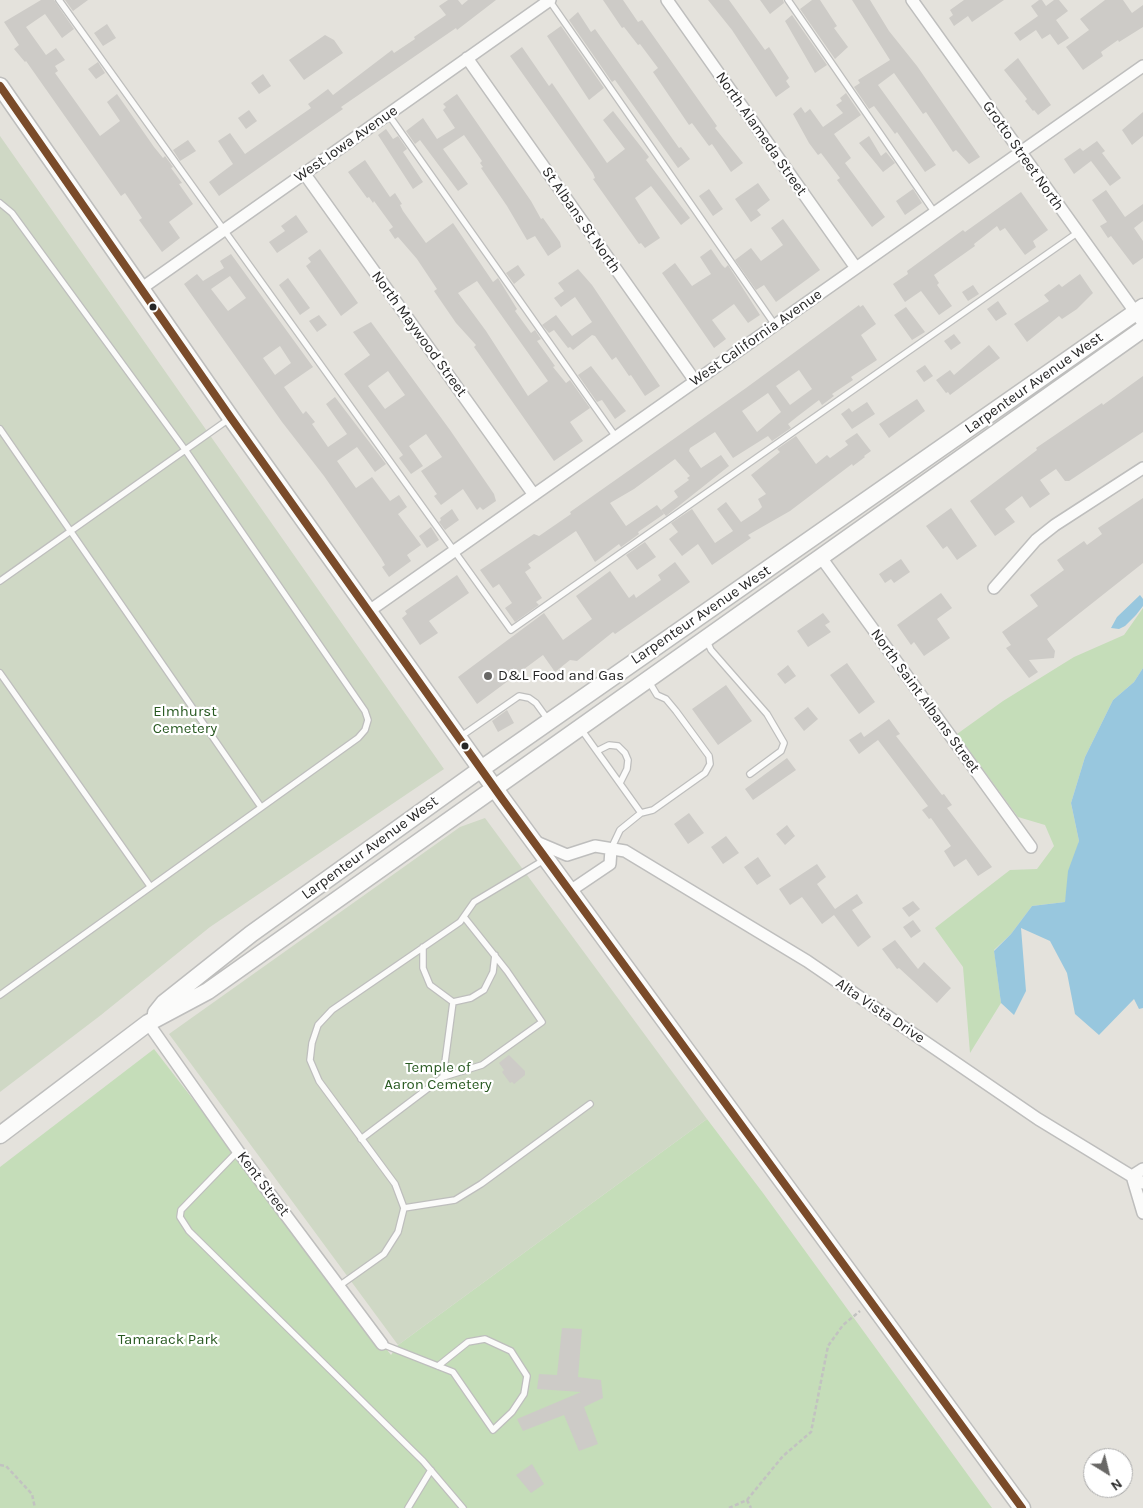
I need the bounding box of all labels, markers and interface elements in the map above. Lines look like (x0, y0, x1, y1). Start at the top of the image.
street label: North Alameda Street (712, 69, 810, 199)
street label: Grotto Street North (978, 98, 1068, 214)
street label: West Iowa Avenue (291, 102, 401, 186)
street label: St Albans St North (538, 163, 624, 277)
street label: North Maywood Street (367, 268, 471, 400)
street label: West California Avenue (686, 286, 826, 390)
unlabelled marker (148, 302, 158, 312)
street label: Larpenteur Avenue West (961, 328, 1107, 438)
street label: Larpenteur Avenue West (628, 561, 774, 669)
street label: North Saint Albans Street (867, 625, 983, 777)
place label: D&L Food and Gas (498, 667, 624, 685)
marker: D&L Food and Gas (482, 670, 494, 682)
park label: Elmhurst Cemetery (153, 703, 217, 738)
unlabelled marker (460, 741, 470, 751)
street label: Larpenteur Avenue West (298, 792, 442, 904)
street label: Alta Vista Drive (832, 975, 928, 1047)
park label: Temple of Aaron Cemetery (384, 1059, 492, 1094)
street label: Kent Street (233, 1148, 293, 1220)
park label: Tamarack Park (118, 1331, 218, 1349)
north arrow (1083, 1448, 1133, 1498)
text: N (1107, 1475, 1126, 1495)

